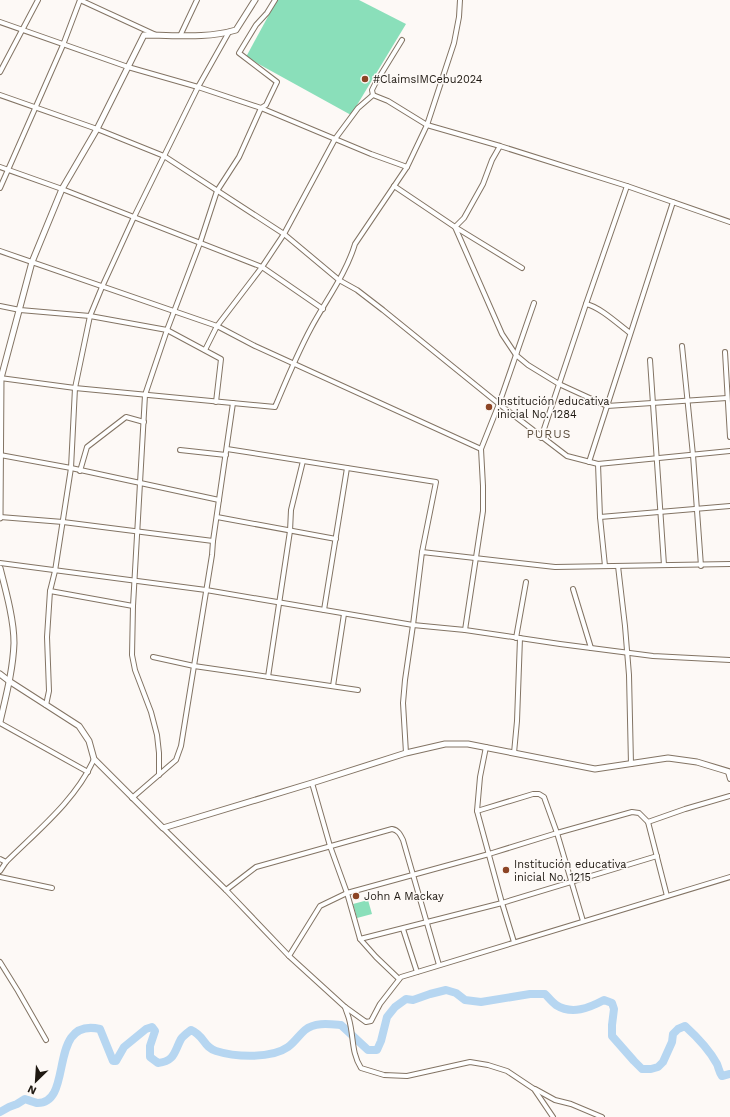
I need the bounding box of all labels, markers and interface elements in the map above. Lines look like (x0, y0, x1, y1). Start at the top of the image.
place label: #ClaimsIMCebu2024 (373, 73, 483, 86)
marker: #ClaimsIMCebu2024 (360, 74, 370, 84)
place label: Institución educativa inicial No. 1284 (497, 395, 610, 421)
marker: Institución educativa inicial No. 1284 (484, 402, 494, 412)
district label: PURUS (527, 427, 571, 441)
place label: Institución educativa inicial No. 1215 (514, 858, 627, 884)
marker: Institución educativa inicial No. 1215 (501, 865, 511, 875)
place label: John A Mackay (364, 890, 444, 903)
marker: John A Mackay (351, 891, 361, 901)
north arrow (16, 1061, 56, 1101)
text: N (26, 1082, 38, 1097)

